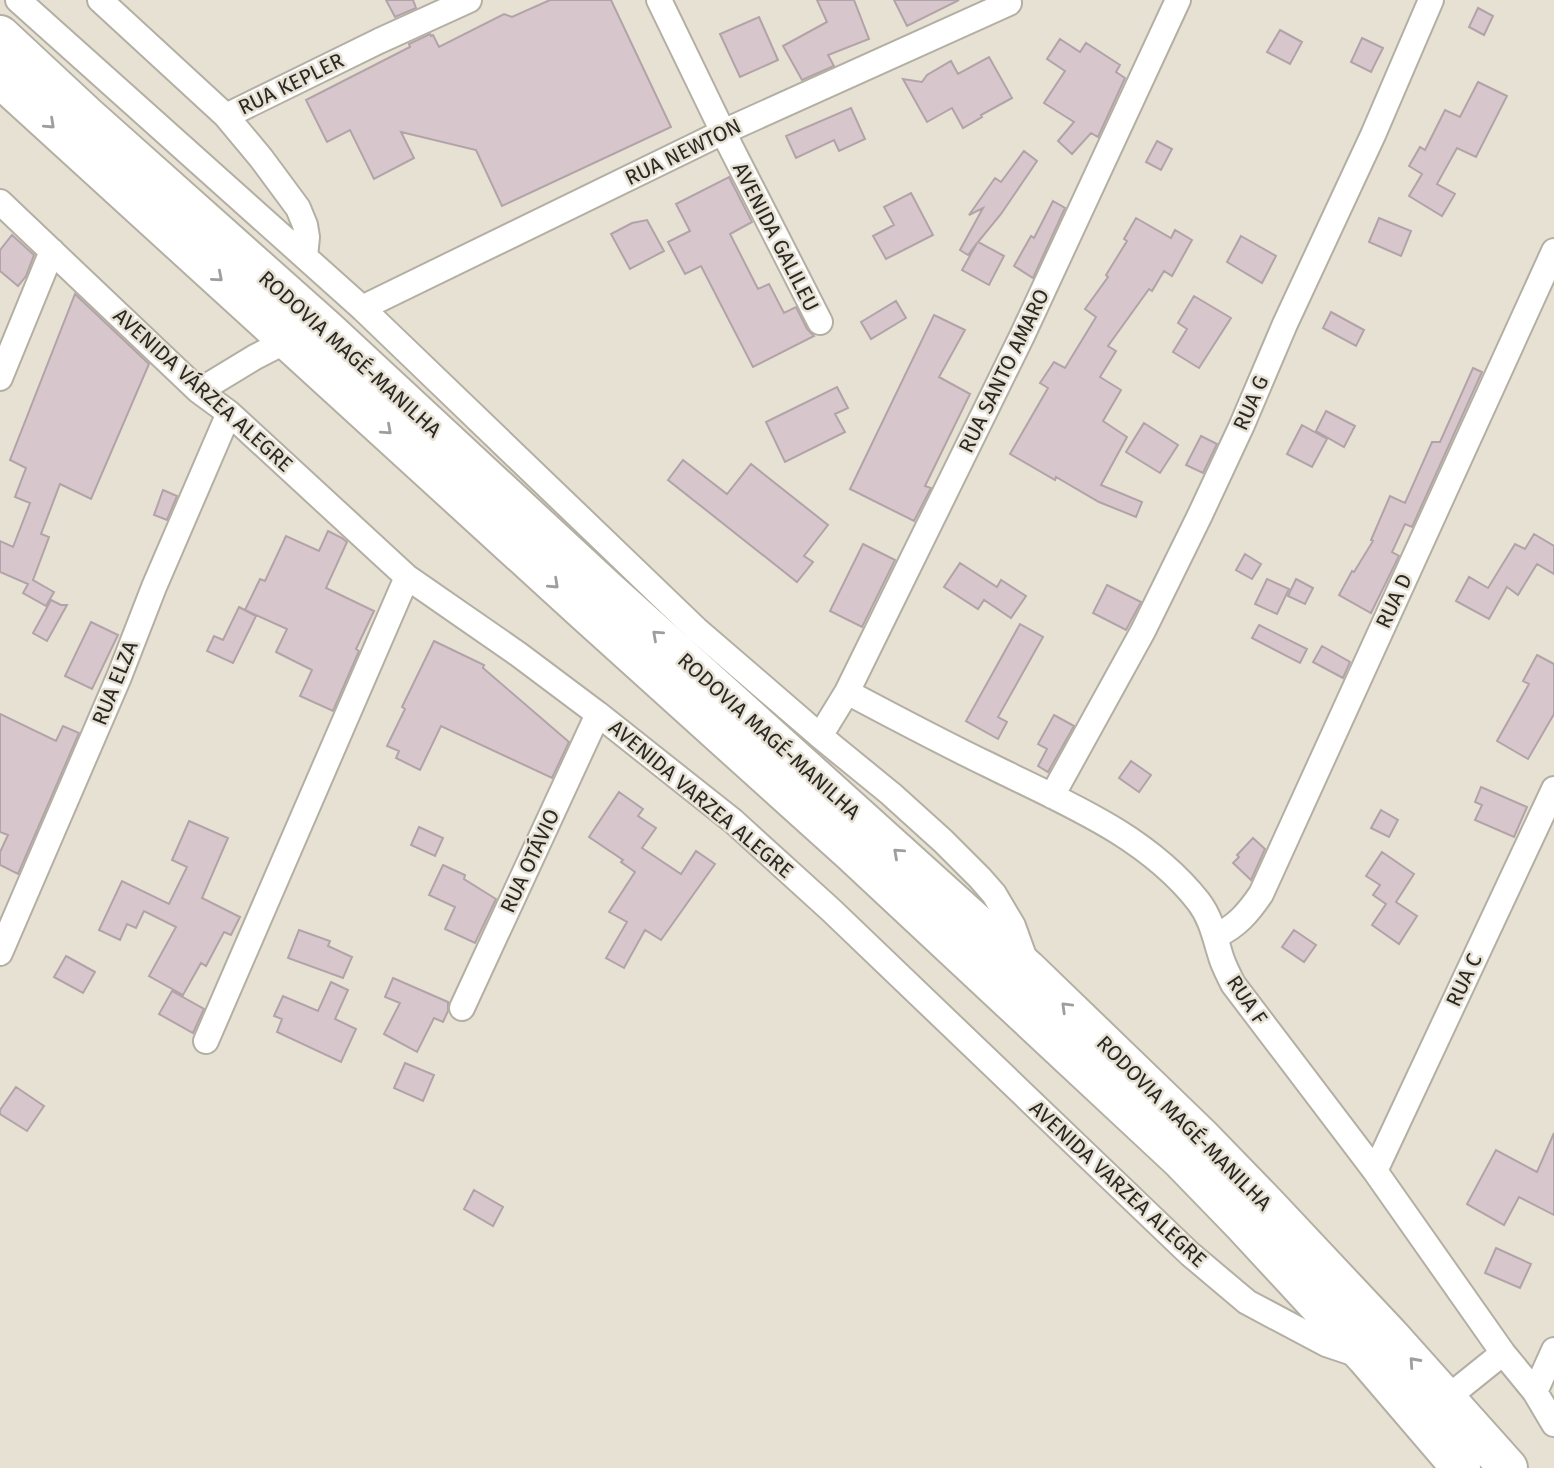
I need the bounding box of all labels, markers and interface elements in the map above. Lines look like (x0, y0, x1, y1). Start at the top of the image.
street label: RUA KEPLER (234, 47, 348, 121)
street label: RUA NEWTON (621, 113, 745, 191)
one-way arrow (42, 116, 55, 129)
street label: AVENIDA GALILEU (727, 158, 825, 316)
street label: RODOVIA MAGÉ-MANILHA (253, 265, 447, 443)
one-way arrow (210, 269, 223, 281)
street label: RUA SANTO AMARO (953, 285, 1055, 457)
street label: AVENIDA VÁRZEA ALEGRE (108, 303, 298, 477)
street label: RUA G (1228, 372, 1274, 434)
one-way arrow (379, 422, 392, 434)
street label: RUA D (1370, 570, 1418, 632)
one-way arrow (546, 576, 559, 588)
one-way arrow (652, 631, 665, 643)
street label: RUA ELZA (86, 637, 144, 729)
street label: RODOVIA MAGÉ-MANILHA (672, 647, 866, 825)
street label: AVENIDA VARZEA ALEGRE (604, 714, 798, 884)
street label: RUA OTÁVIO (495, 805, 565, 917)
one-way arrow (893, 849, 906, 862)
street label: RUA C (1440, 949, 1488, 1011)
street label: RUA F (1221, 970, 1273, 1030)
one-way arrow (1062, 1002, 1075, 1015)
street label: RODOVIA MAGÉ-MANILHA (1091, 1030, 1277, 1216)
street label: AVENIDA VARZEA ALEGRE (1024, 1095, 1212, 1273)
one-way arrow (1410, 1357, 1422, 1370)

